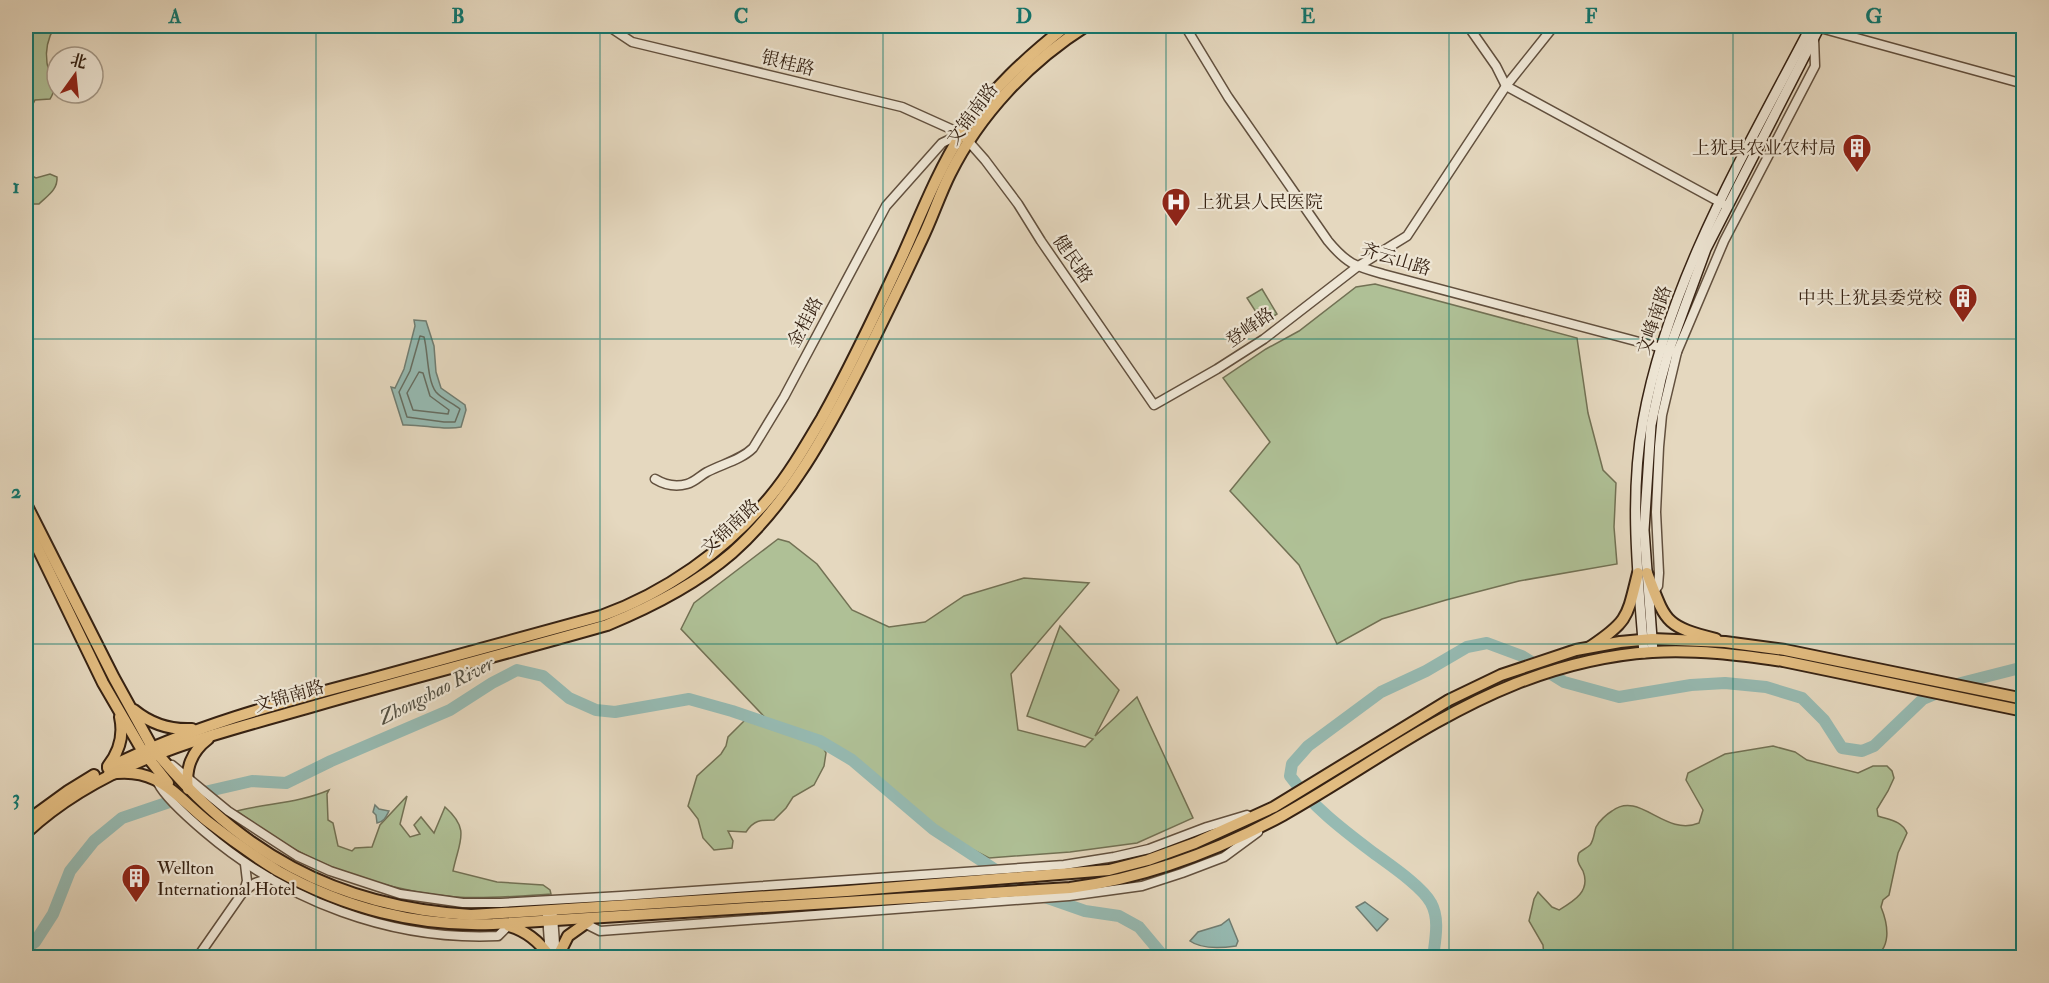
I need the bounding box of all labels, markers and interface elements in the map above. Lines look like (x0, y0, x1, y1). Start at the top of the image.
text: A (168, 4, 182, 29)
text: B (451, 4, 465, 29)
text: C (734, 4, 748, 29)
text: D (1016, 4, 1032, 29)
text: E (1301, 4, 1316, 29)
text: F (1585, 4, 1598, 29)
text: G (1866, 4, 1883, 29)
north arrow (45, 45, 105, 105)
street label: 银桂路 (759, 46, 817, 81)
text: 北 (68, 50, 89, 73)
street label: 文锦南路 (942, 79, 1003, 150)
building icon: 上犹县农业农村局 (1841, 132, 1873, 174)
place label: 上犹县农业农村局 (1692, 137, 1836, 160)
text: 1 (12, 174, 20, 199)
hospital icon: 上犹县人民医院 (1160, 186, 1192, 228)
place label: 上犹县人民医院 (1197, 191, 1323, 214)
street label: 健民路 (1048, 231, 1097, 288)
street label: 齐云山路 (1358, 238, 1434, 281)
street label: 文峰南路 (1632, 282, 1677, 358)
building icon: 中共上犹县委党校 (1947, 282, 1979, 324)
place label: 中共上犹县委党校 (1798, 287, 1942, 310)
street label: 金桂路 (783, 293, 828, 351)
street label: 登峰路 (1222, 303, 1279, 352)
text: 2 (11, 479, 21, 504)
street label: 文锦南路 (696, 494, 765, 560)
water label: Zhongshao River (374, 650, 499, 731)
street label: 文锦南路 (251, 676, 327, 717)
text: 3 (12, 785, 20, 810)
place label: Wellton International Hotel (156, 857, 296, 901)
building icon: Wellton International Hotel (120, 862, 152, 904)

